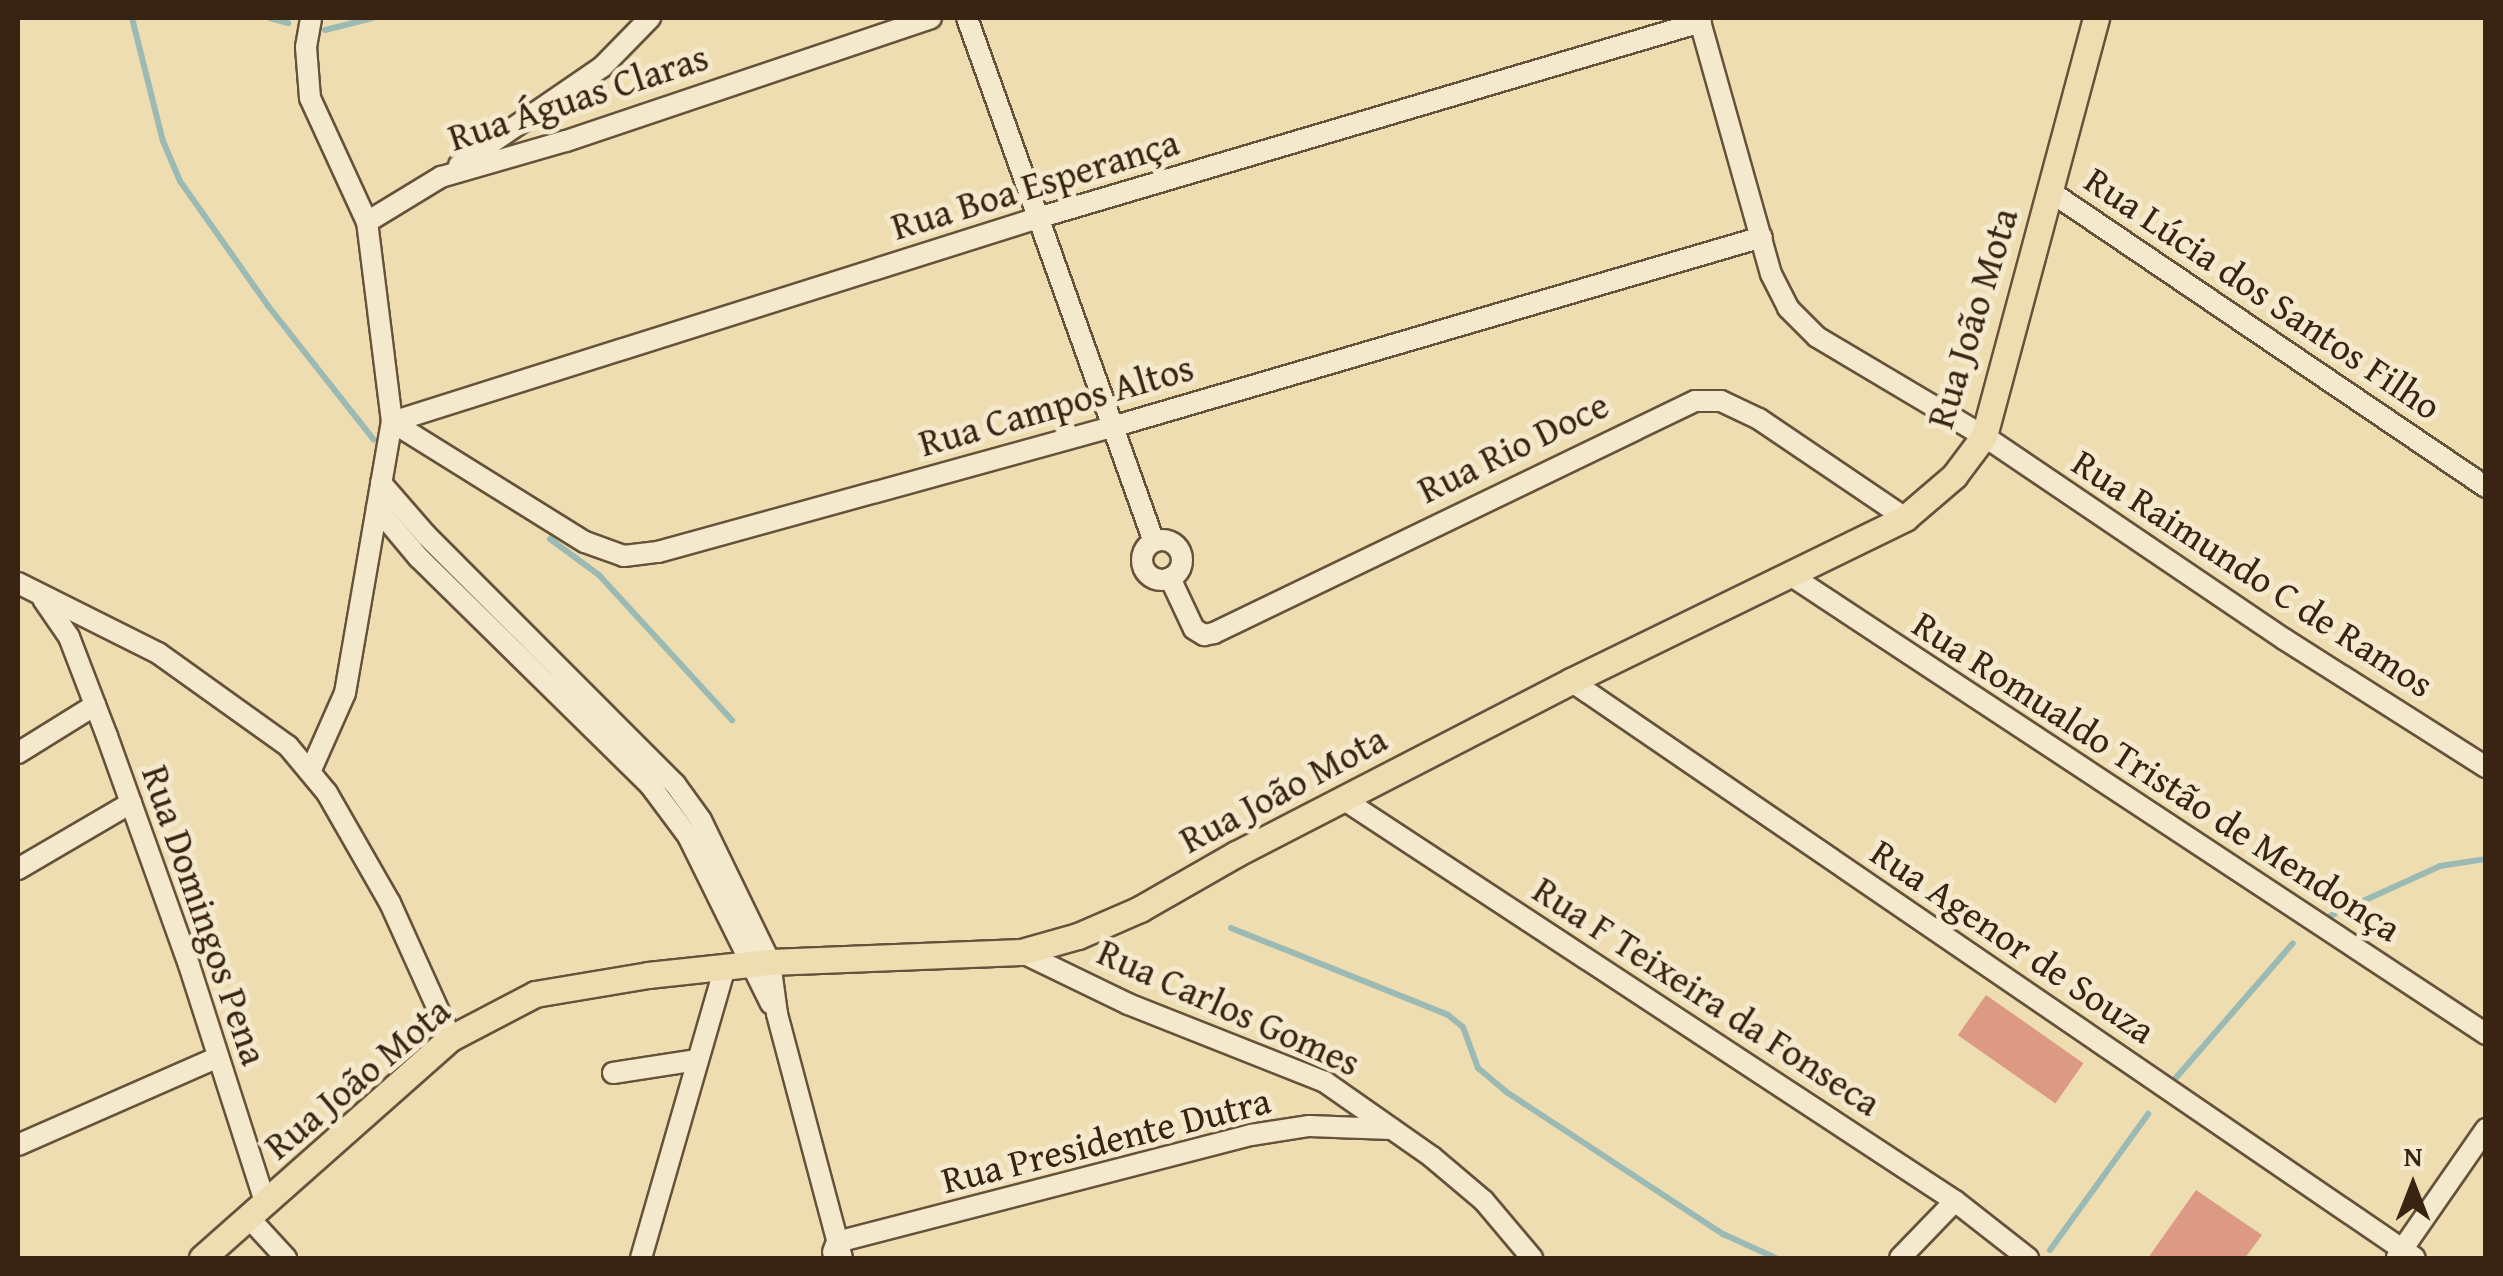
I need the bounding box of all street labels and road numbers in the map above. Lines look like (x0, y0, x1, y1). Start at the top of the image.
street label: Rua Águas Claras (442, 34, 714, 160)
street label: Rua Boa Esperança (886, 119, 1184, 249)
street label: Rua Lúcia dos Santos Filho (2076, 157, 2450, 429)
street label: Rua João Mota (1917, 202, 2027, 434)
street label: Rua Campos Altos (914, 344, 1198, 466)
street label: Rua Rio Doce (1410, 381, 1616, 513)
street label: Rua Raimundo C de Ramos (2064, 439, 2442, 707)
street label: Rua Romualdo Tristão de Mendonça (1904, 601, 2410, 951)
street label: Rua João Mota (1172, 715, 1394, 863)
street label: Rua Domingos Pena (132, 759, 278, 1071)
street label: Rua Agenor de Souza (1862, 829, 2164, 1053)
street label: Rua F Teixeira da Fonseca (1525, 867, 1889, 1125)
street label: Rua Carlos Gomes (1091, 929, 1367, 1085)
street label: Rua João Mota (255, 987, 459, 1169)
street label: Rua Presidente Dutra (937, 1077, 1275, 1203)

